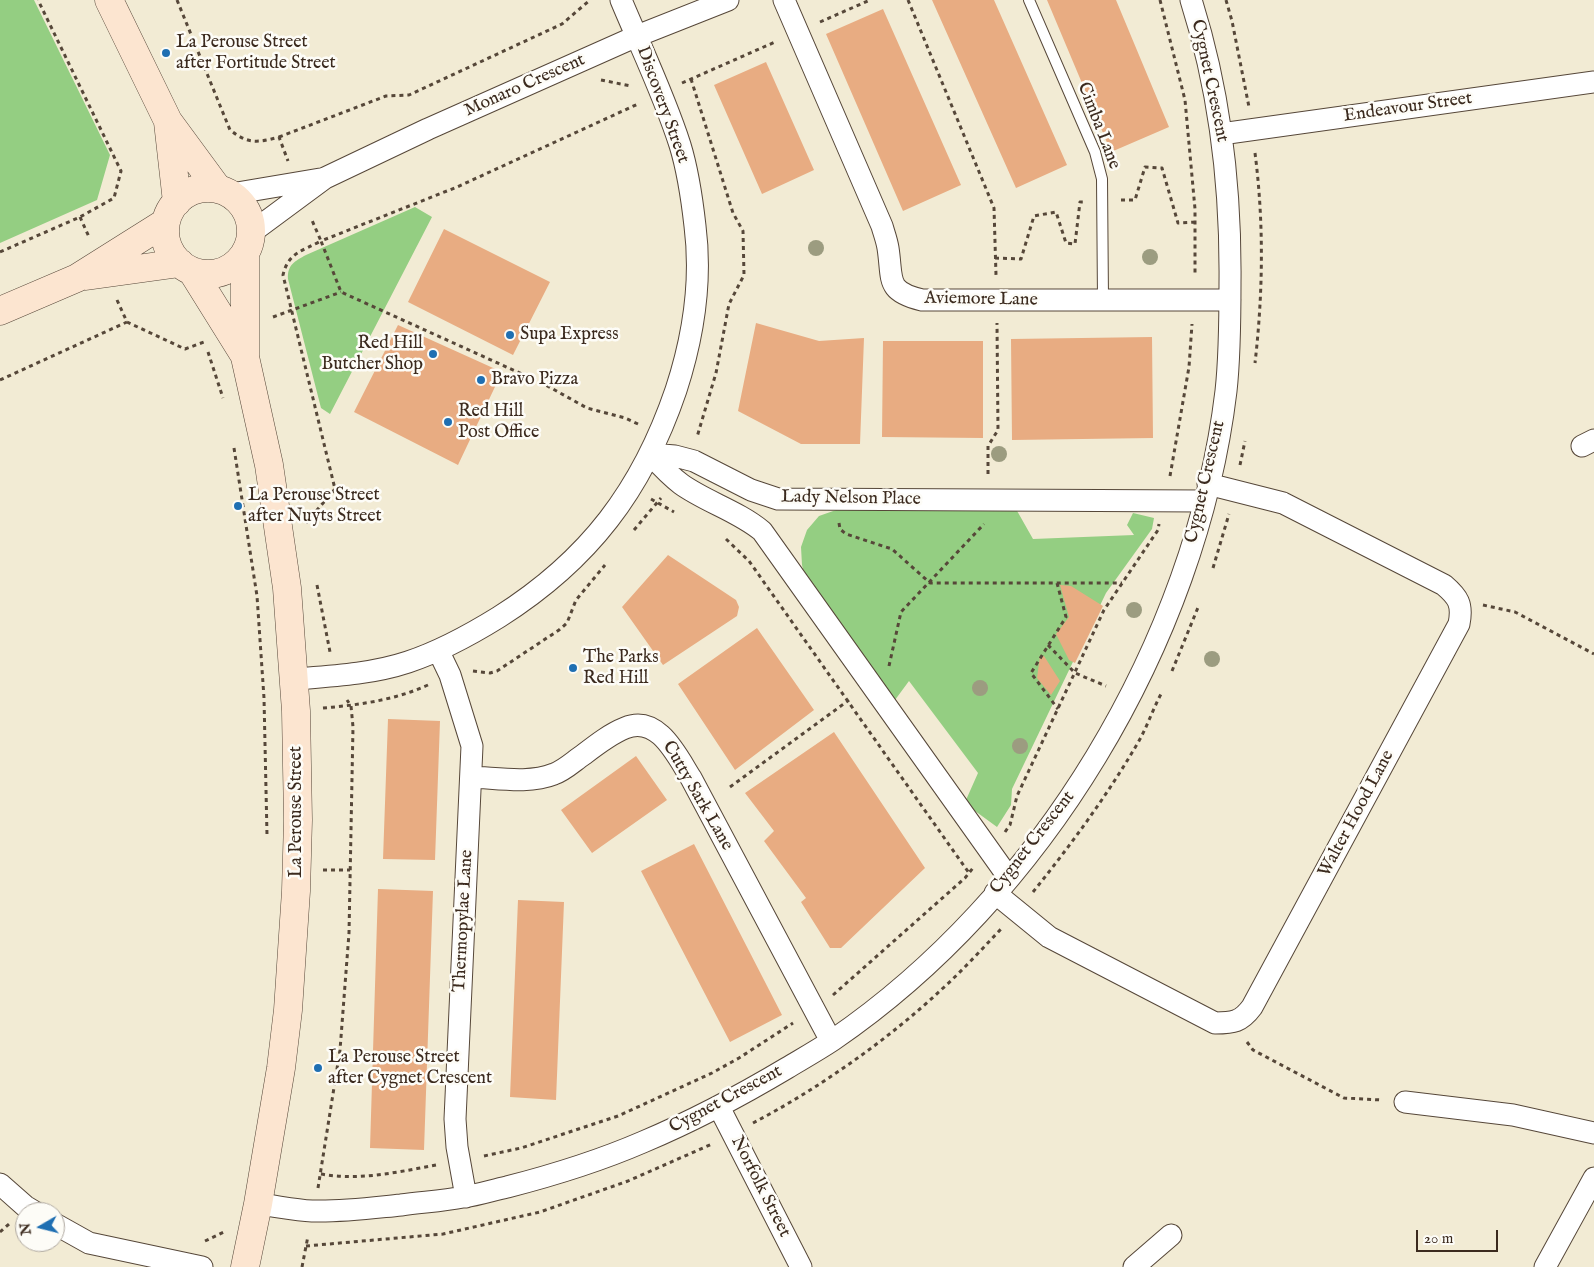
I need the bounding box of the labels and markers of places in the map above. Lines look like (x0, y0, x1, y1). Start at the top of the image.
place label: La Perouse Street after Fortitude Street (176, 32, 336, 74)
marker: La Perouse Street after Fortitude Street (160, 47, 172, 59)
place label: Supa Express (520, 324, 618, 346)
marker: Supa Express (504, 329, 516, 341)
place label: Red Hill Butcher Shop (321, 333, 423, 376)
marker: Red Hill Butcher Shop (427, 348, 439, 360)
place label: Bravo Pizza (491, 369, 578, 391)
marker: Bravo Pizza (475, 374, 487, 386)
place label: Red Hill Post Office (458, 401, 539, 444)
marker: Red Hill Post Office (442, 416, 454, 428)
place label: La Perouse Street after Nuyts Street (248, 485, 382, 528)
marker: La Perouse Street after Nuyts Street (232, 500, 244, 512)
place label: The Parks Red Hill (583, 647, 658, 690)
marker: The Parks Red Hill (567, 662, 579, 674)
place label: La Perouse Street after Cygnet Crescent (328, 1047, 492, 1090)
marker: La Perouse Street after Cygnet Crescent (312, 1062, 324, 1074)

